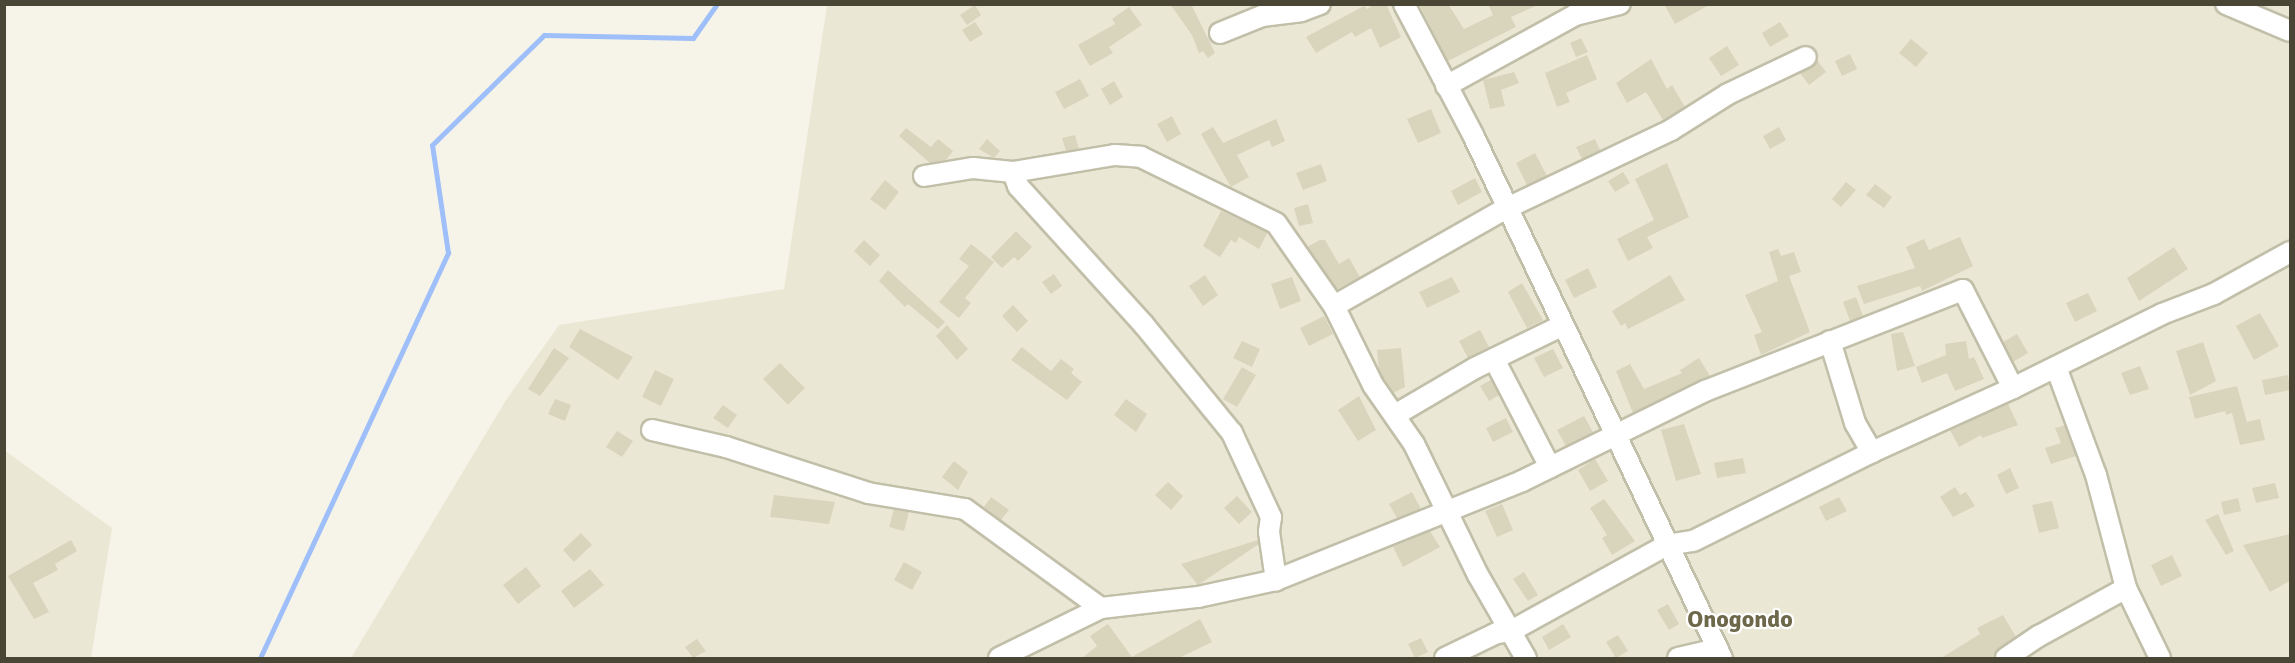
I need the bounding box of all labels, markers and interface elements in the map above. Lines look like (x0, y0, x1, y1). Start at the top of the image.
district label: Onogondo (1687, 606, 1793, 634)

